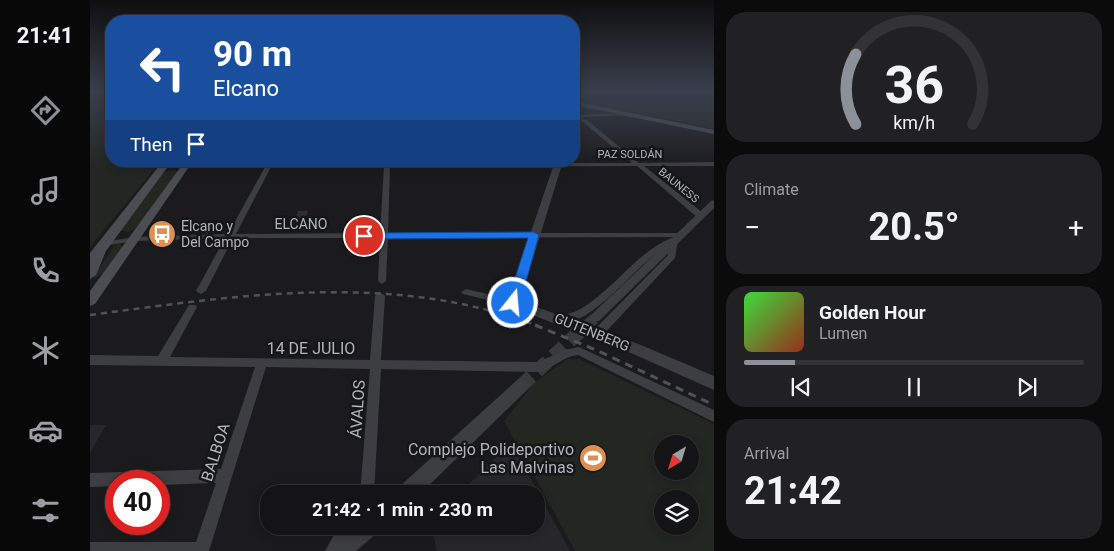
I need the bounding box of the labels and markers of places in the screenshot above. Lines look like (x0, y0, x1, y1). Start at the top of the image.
pin (343, 215, 385, 257)
place label: Elcano y Del Campo (181, 218, 249, 250)
bus stop icon: Elcano y Del Campo (147, 219, 177, 249)
place label: Complejo Polideportivo Las Malvinas (408, 440, 574, 477)
sports icon: Complejo Polideportivo Las Malvinas (578, 443, 608, 473)

